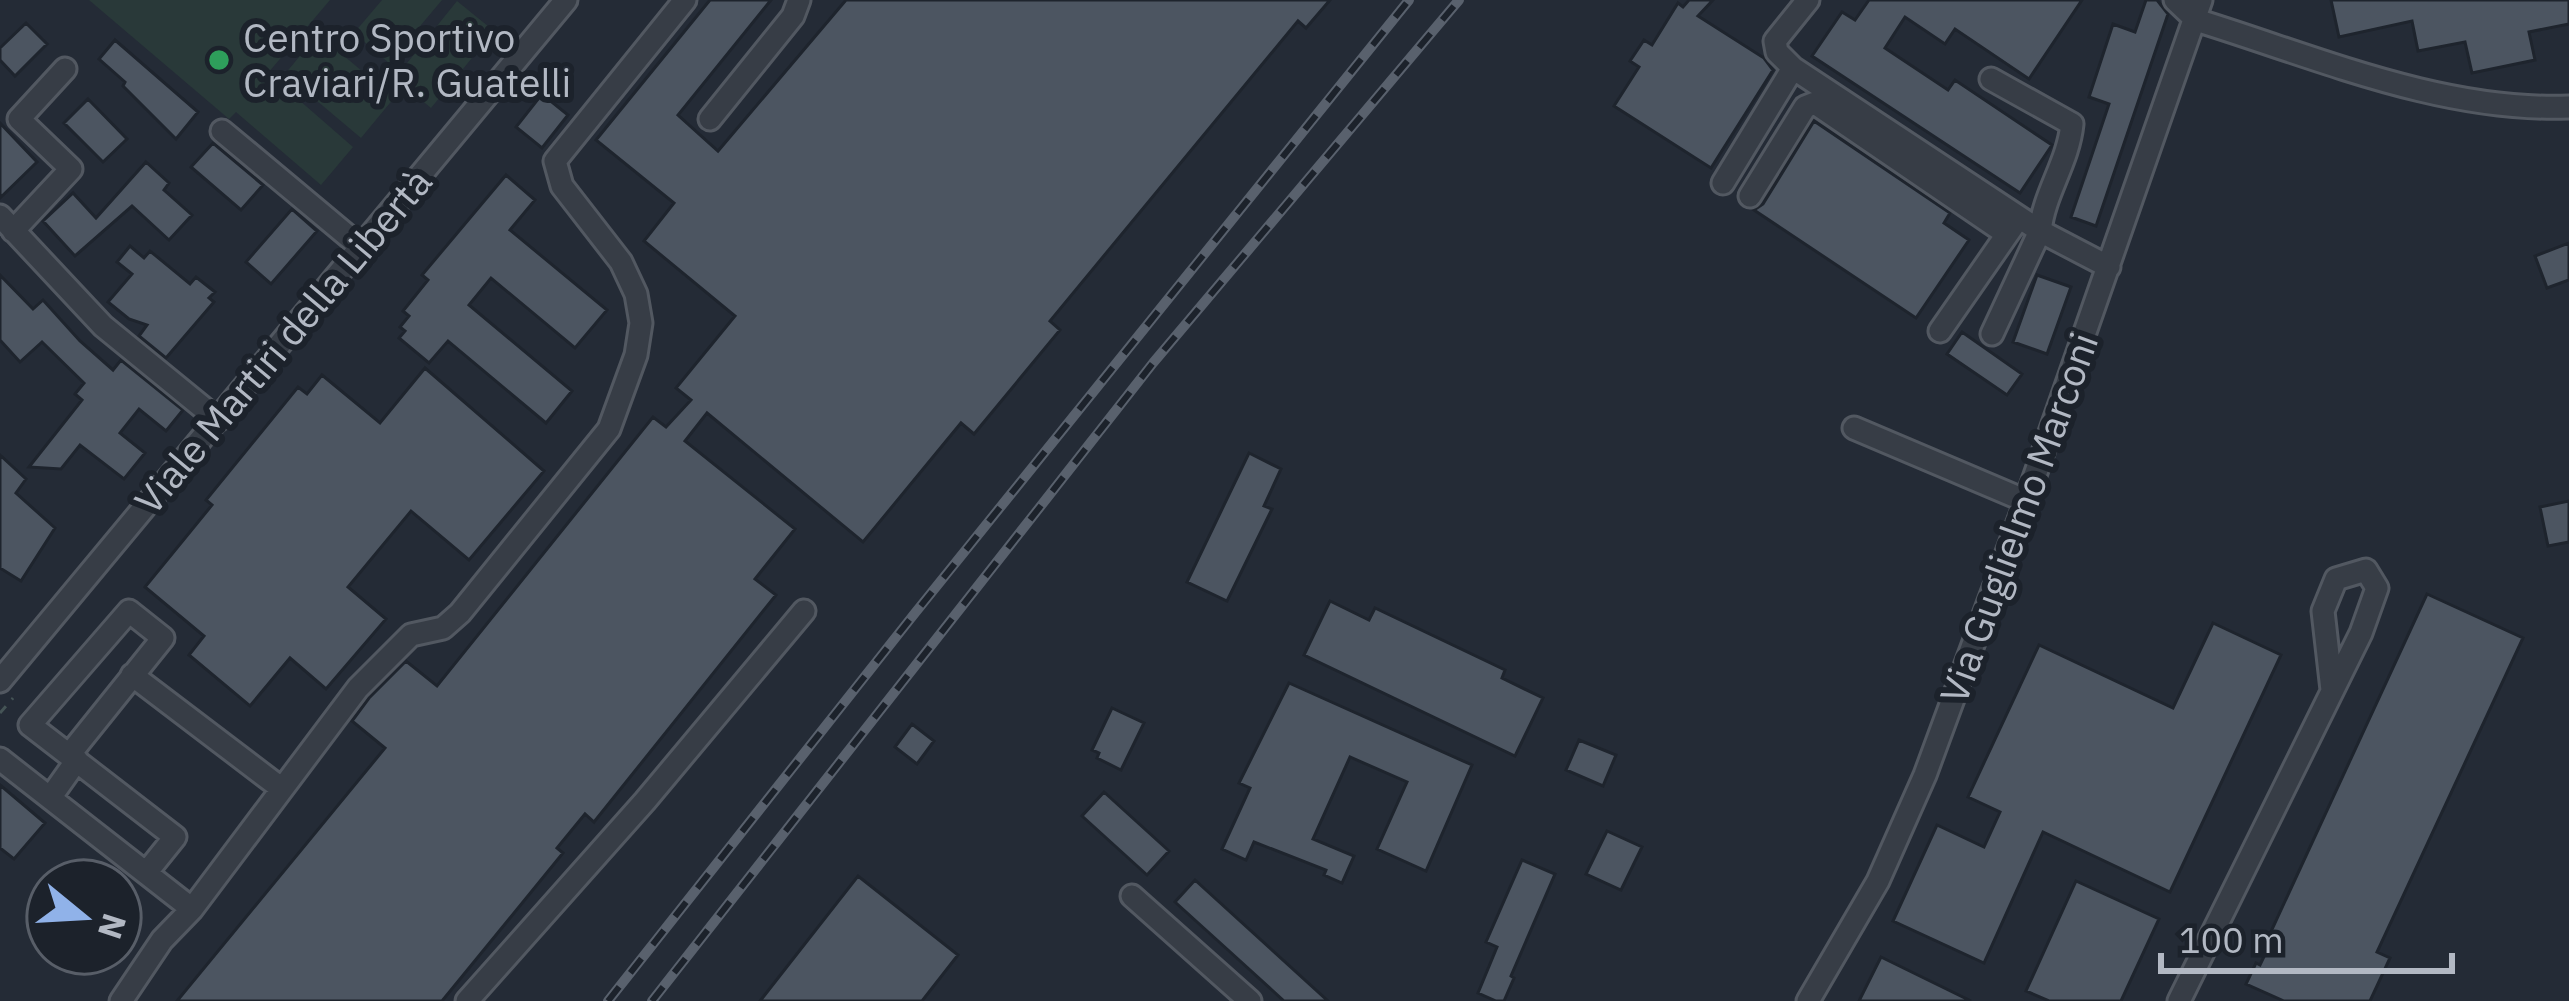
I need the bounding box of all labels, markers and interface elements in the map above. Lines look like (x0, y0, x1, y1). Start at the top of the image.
place label: Centro Sportivo Craviari/R. Guatelli (243, 12, 571, 108)
marker: Centro Sportivo Craviari/R. Guatelli (206, 47, 232, 73)
street label: Viale Martiri della Libertà (123, 157, 442, 524)
street label: Via Guglielmo Marconi (1928, 326, 2109, 710)
north arrow (24, 857, 144, 977)
scale bar (2161, 899, 2452, 973)
text: N (89, 908, 137, 944)
text: 100 m (2179, 916, 2284, 963)

